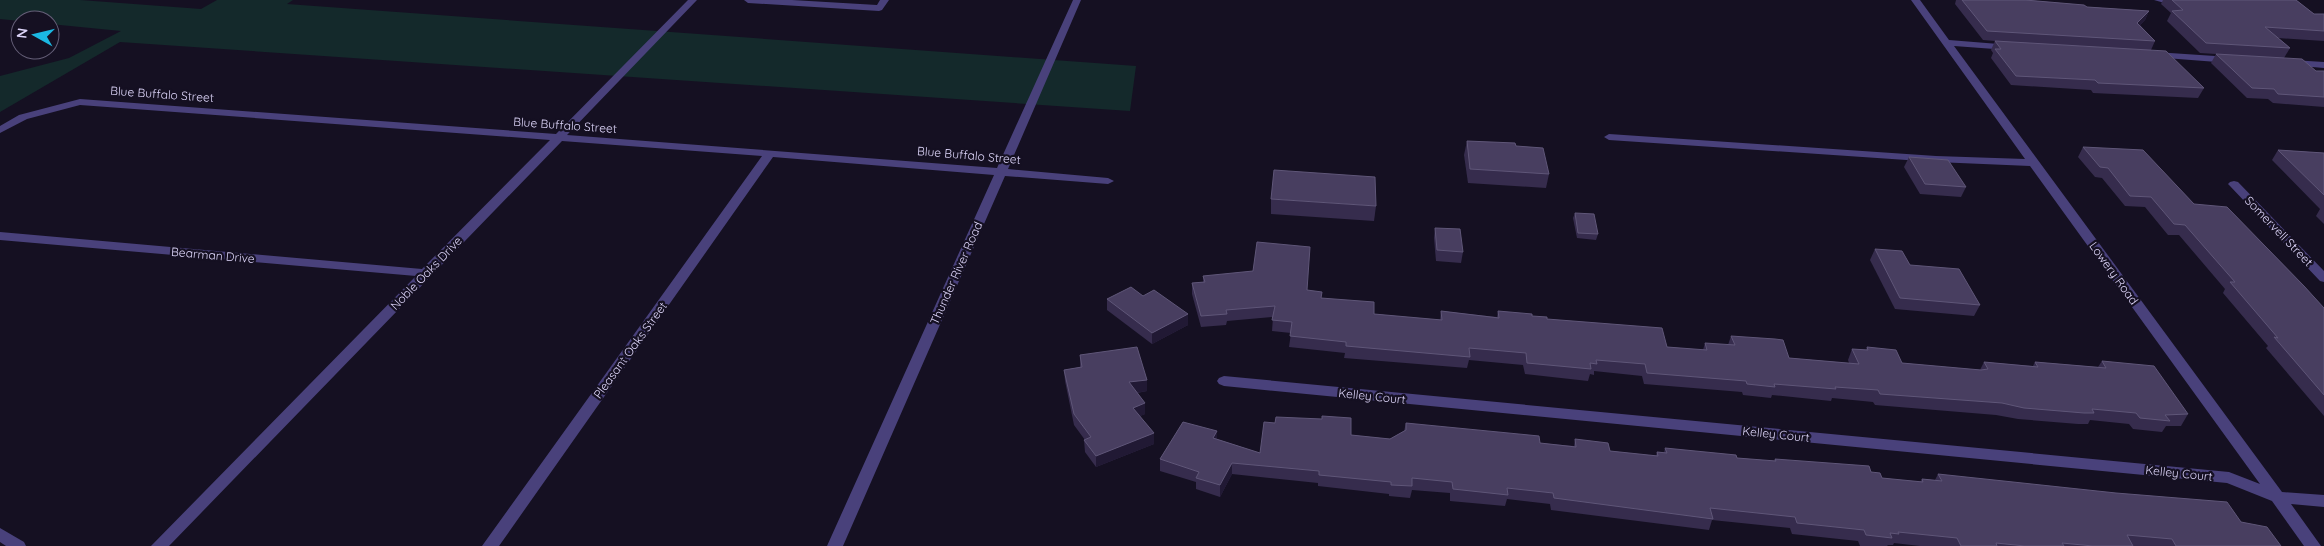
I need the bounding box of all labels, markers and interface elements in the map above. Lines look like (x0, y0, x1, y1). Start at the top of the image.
north arrow (10, 10, 60, 60)
text: N (12, 27, 32, 40)
street label: Blue Buffalo Street (110, 83, 214, 105)
street label: Blue Buffalo Street (513, 114, 617, 136)
street label: Blue Buffalo Street (917, 143, 1021, 167)
street label: Somervell Street (2242, 193, 2316, 269)
street label: Thunder River Road (927, 219, 985, 327)
street label: Noble Oaks Drive (387, 233, 465, 313)
street label: Lowery Road (2086, 239, 2142, 307)
street label: Bearman Drive (171, 244, 256, 266)
street label: Pleasant Oaks Street (590, 299, 670, 401)
street label: Kelley Court (1338, 385, 1406, 407)
street label: Kelley Court (1742, 423, 1810, 445)
street label: Kelley Court (2145, 462, 2213, 484)

